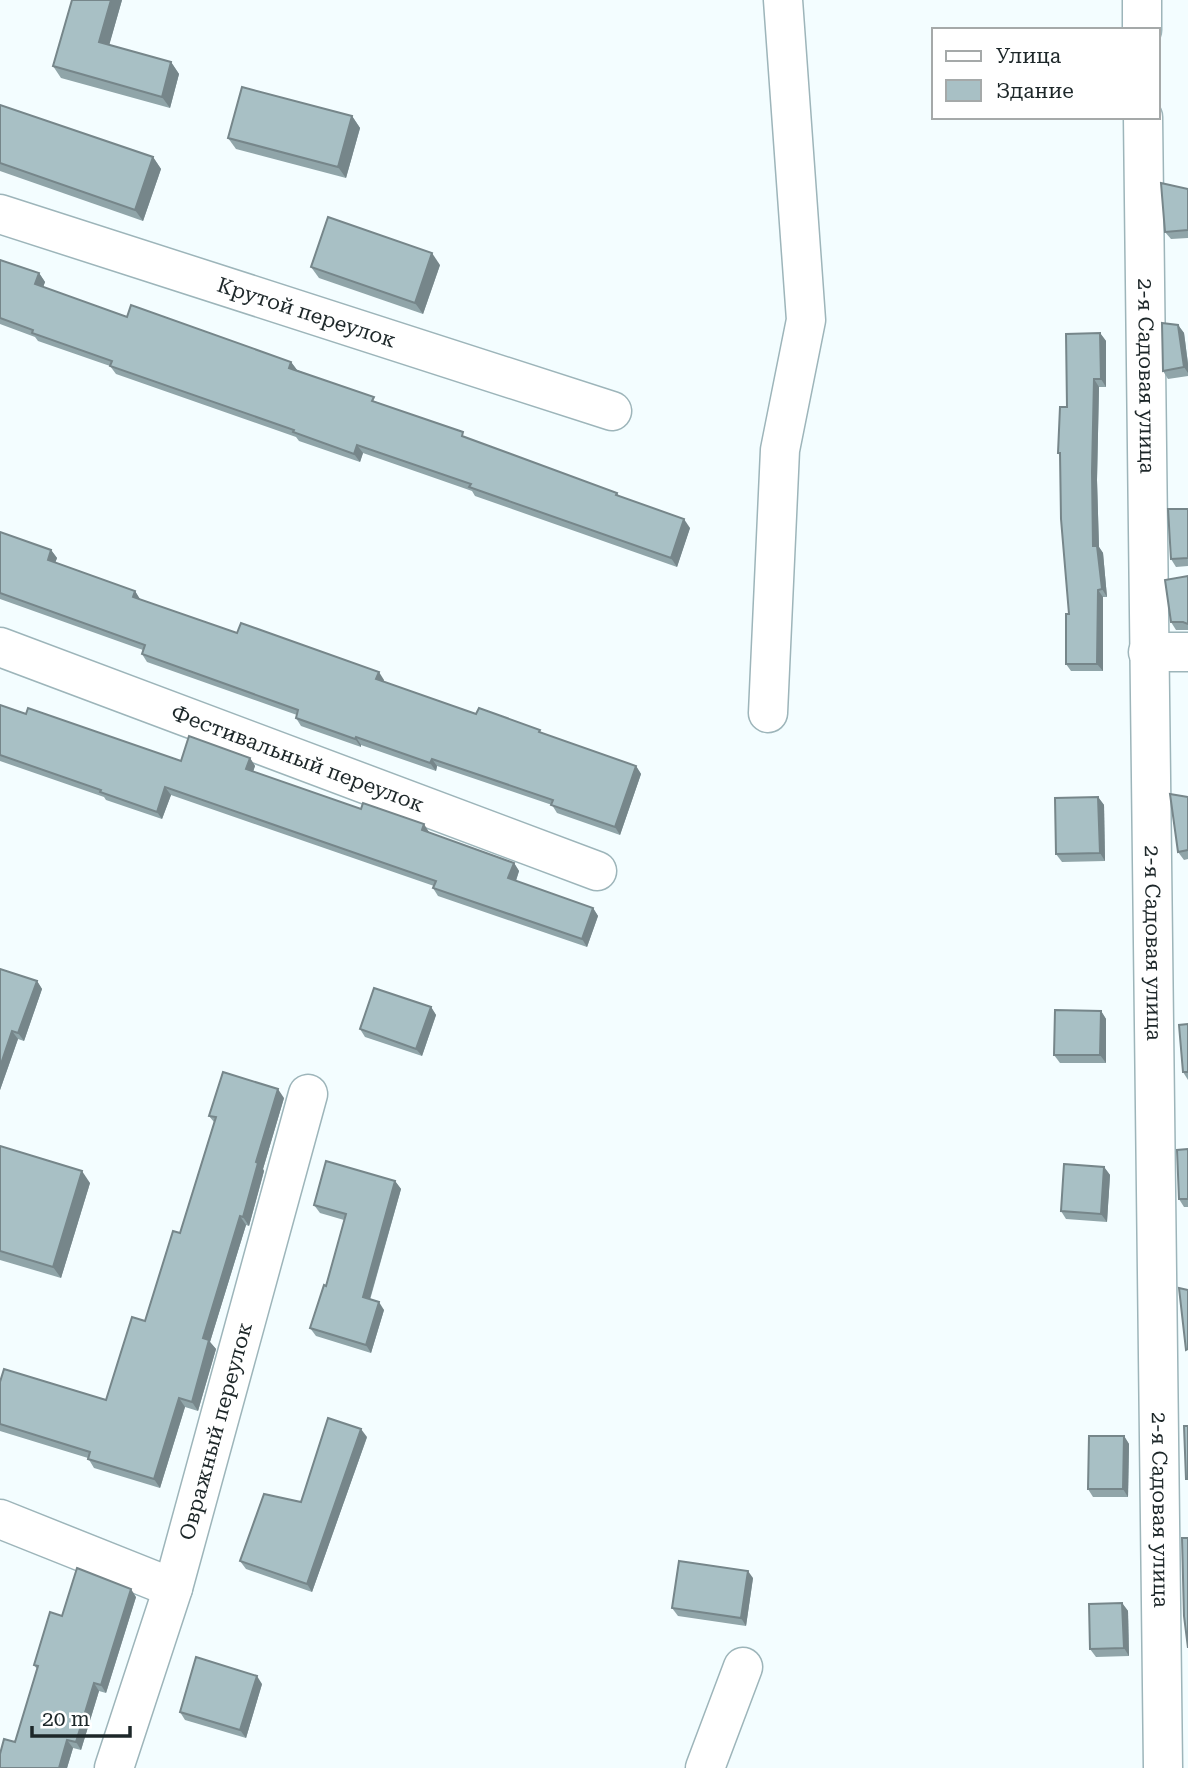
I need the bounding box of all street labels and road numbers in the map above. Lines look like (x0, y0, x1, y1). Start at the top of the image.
street label: Крутой переулок (214, 273, 399, 353)
street label: 2-я Садовая улица (1133, 278, 1159, 475)
street label: Фестивальный переулок (168, 700, 427, 817)
street label: 2-я Садовая улица (1140, 845, 1166, 1042)
street label: Овражный переулок (175, 1320, 257, 1543)
street label: 2-я Садовая улица (1147, 1412, 1173, 1609)

